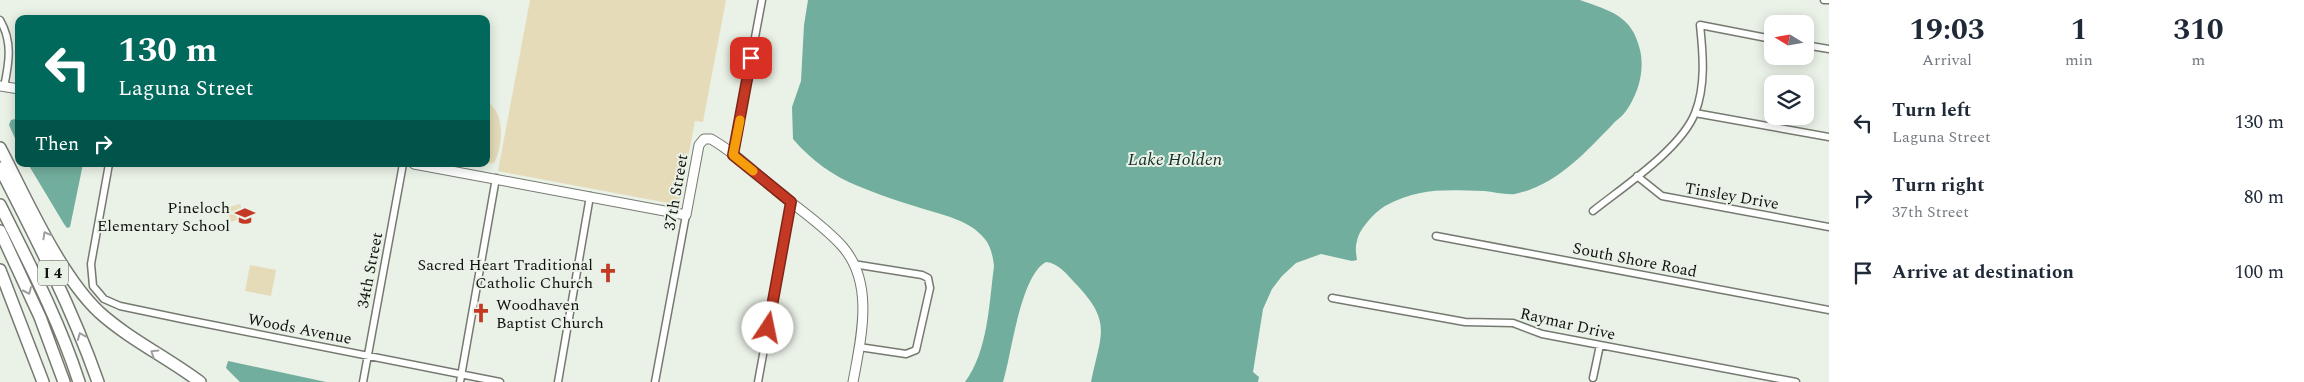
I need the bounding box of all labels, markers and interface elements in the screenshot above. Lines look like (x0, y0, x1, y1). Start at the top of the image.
text: 19:03 (1909, 7, 1985, 53)
text: 1 (2070, 7, 2087, 53)
text: 310 (2173, 7, 2224, 53)
north arrow (1764, 15, 1814, 65)
map controls (1764, 15, 1814, 125)
text: 130 m (118, 24, 217, 77)
icon: left (35, 35, 100, 100)
pin (730, 37, 772, 79)
icon: arrive (737, 44, 765, 72)
text: Arrival (1922, 48, 1972, 72)
text: min (2065, 48, 2093, 72)
text: m (2192, 48, 2205, 72)
text: Laguna Street (118, 72, 254, 105)
button: layers (1764, 75, 1814, 125)
text: Turn left (1892, 96, 1971, 125)
text: 130 m (2234, 108, 2284, 137)
icon: left (1849, 109, 1877, 137)
text: Laguna Street (1892, 125, 1991, 149)
text: Then (35, 130, 79, 159)
icon: right (89, 130, 117, 158)
water label: Lake Holden (1128, 146, 1223, 173)
street label: 37th Street (657, 152, 695, 232)
text: Turn right (1892, 171, 1985, 200)
street label: Tinsley Drive (1683, 176, 1781, 216)
text: 80 m (2244, 183, 2284, 212)
icon: right (1849, 184, 1877, 212)
place label: Pineloch Elementary School (97, 196, 230, 238)
text: 37th Street (1892, 200, 1969, 224)
school or university icon: Pineloch Elementary School (234, 205, 256, 227)
street label: 34th Street (351, 230, 389, 310)
one-way arrow (42, 231, 52, 240)
street label: South Shore Road (1571, 236, 1699, 284)
place label: Sacred Heart Traditional Catholic Church (417, 253, 593, 295)
text: Arrive at destination (1892, 258, 2074, 287)
text: 100 m (2234, 258, 2284, 287)
icon: arrive (1849, 259, 1877, 287)
road number: I 4 (38, 260, 68, 286)
church icon: Sacred Heart Traditional Catholic Church (597, 262, 619, 284)
one-way arrow (22, 286, 33, 295)
place label: Woodhaven Baptist Church (496, 293, 604, 335)
position arrow (741, 301, 793, 353)
street label: Raymar Drive (1518, 301, 1618, 347)
church icon: Woodhaven Baptist Church (470, 302, 492, 324)
street label: Woods Avenue (246, 307, 354, 351)
one-way arrow (77, 332, 87, 341)
one-way arrow (151, 349, 160, 359)

